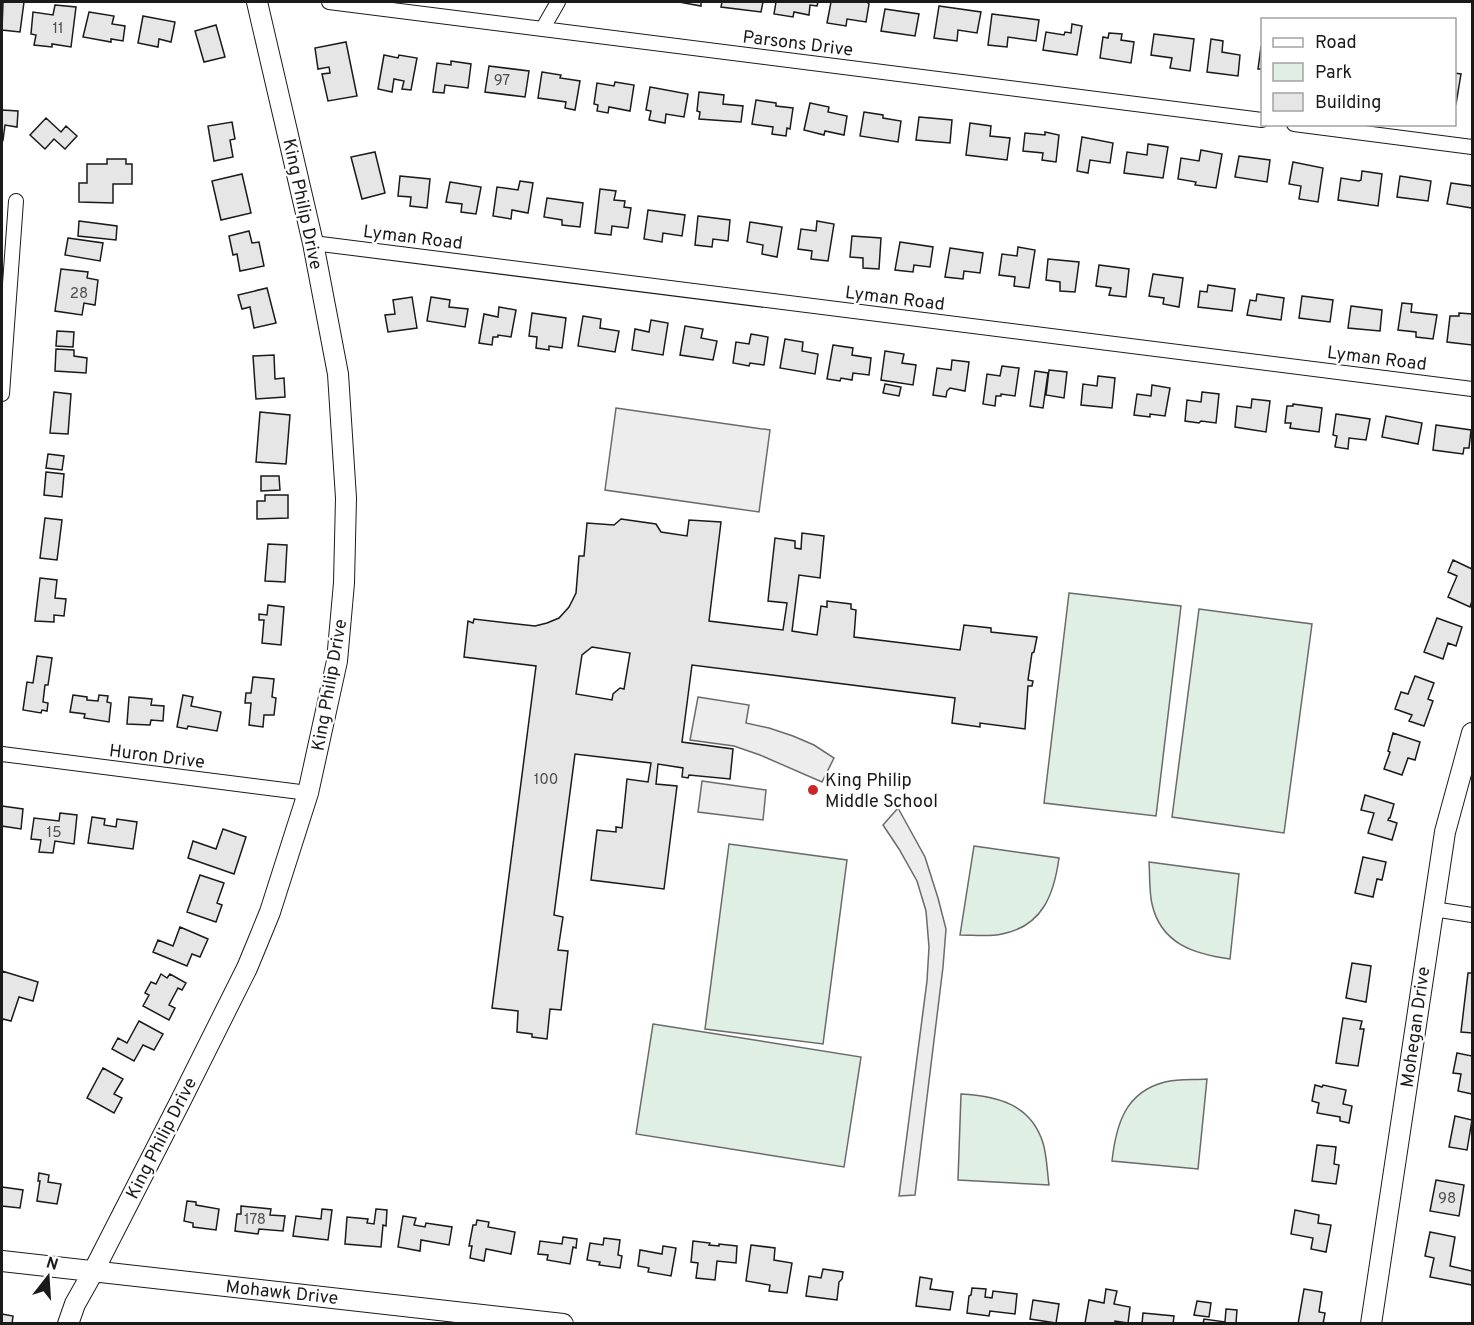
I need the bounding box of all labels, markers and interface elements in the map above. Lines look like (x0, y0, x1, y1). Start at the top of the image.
legend (1261, 18, 1456, 126)
house number: 11 (52, 20, 64, 39)
street label: Parsons Drive (741, 26, 854, 63)
text: Road (1315, 32, 1357, 55)
text: Park (1315, 62, 1352, 85)
house number: 97 (494, 72, 510, 91)
text: Building (1315, 92, 1381, 115)
street label: King Philip Drive (276, 137, 327, 272)
street label: Lyman Road (362, 221, 464, 256)
street label: Lyman Road (844, 282, 946, 317)
house number: 28 (70, 285, 88, 304)
street label: Lyman Road (1326, 342, 1428, 377)
street label: King Philip Drive (308, 617, 353, 753)
street label: Huron Drive (108, 740, 206, 775)
place label: King Philip Middle School (825, 770, 938, 814)
house number: 100 (534, 771, 558, 790)
marker: King Philip Middle School (806, 783, 820, 797)
house number: 15 (47, 824, 61, 843)
street label: Mohegan Drive (1397, 965, 1436, 1089)
street label: King Philip Drive (122, 1074, 203, 1203)
house number: 98 (1438, 1190, 1456, 1209)
house number: 178 (244, 1211, 266, 1230)
north arrow (18, 1247, 78, 1307)
text: N (43, 1253, 60, 1276)
street label: Mohawk Drive (224, 1276, 339, 1311)

